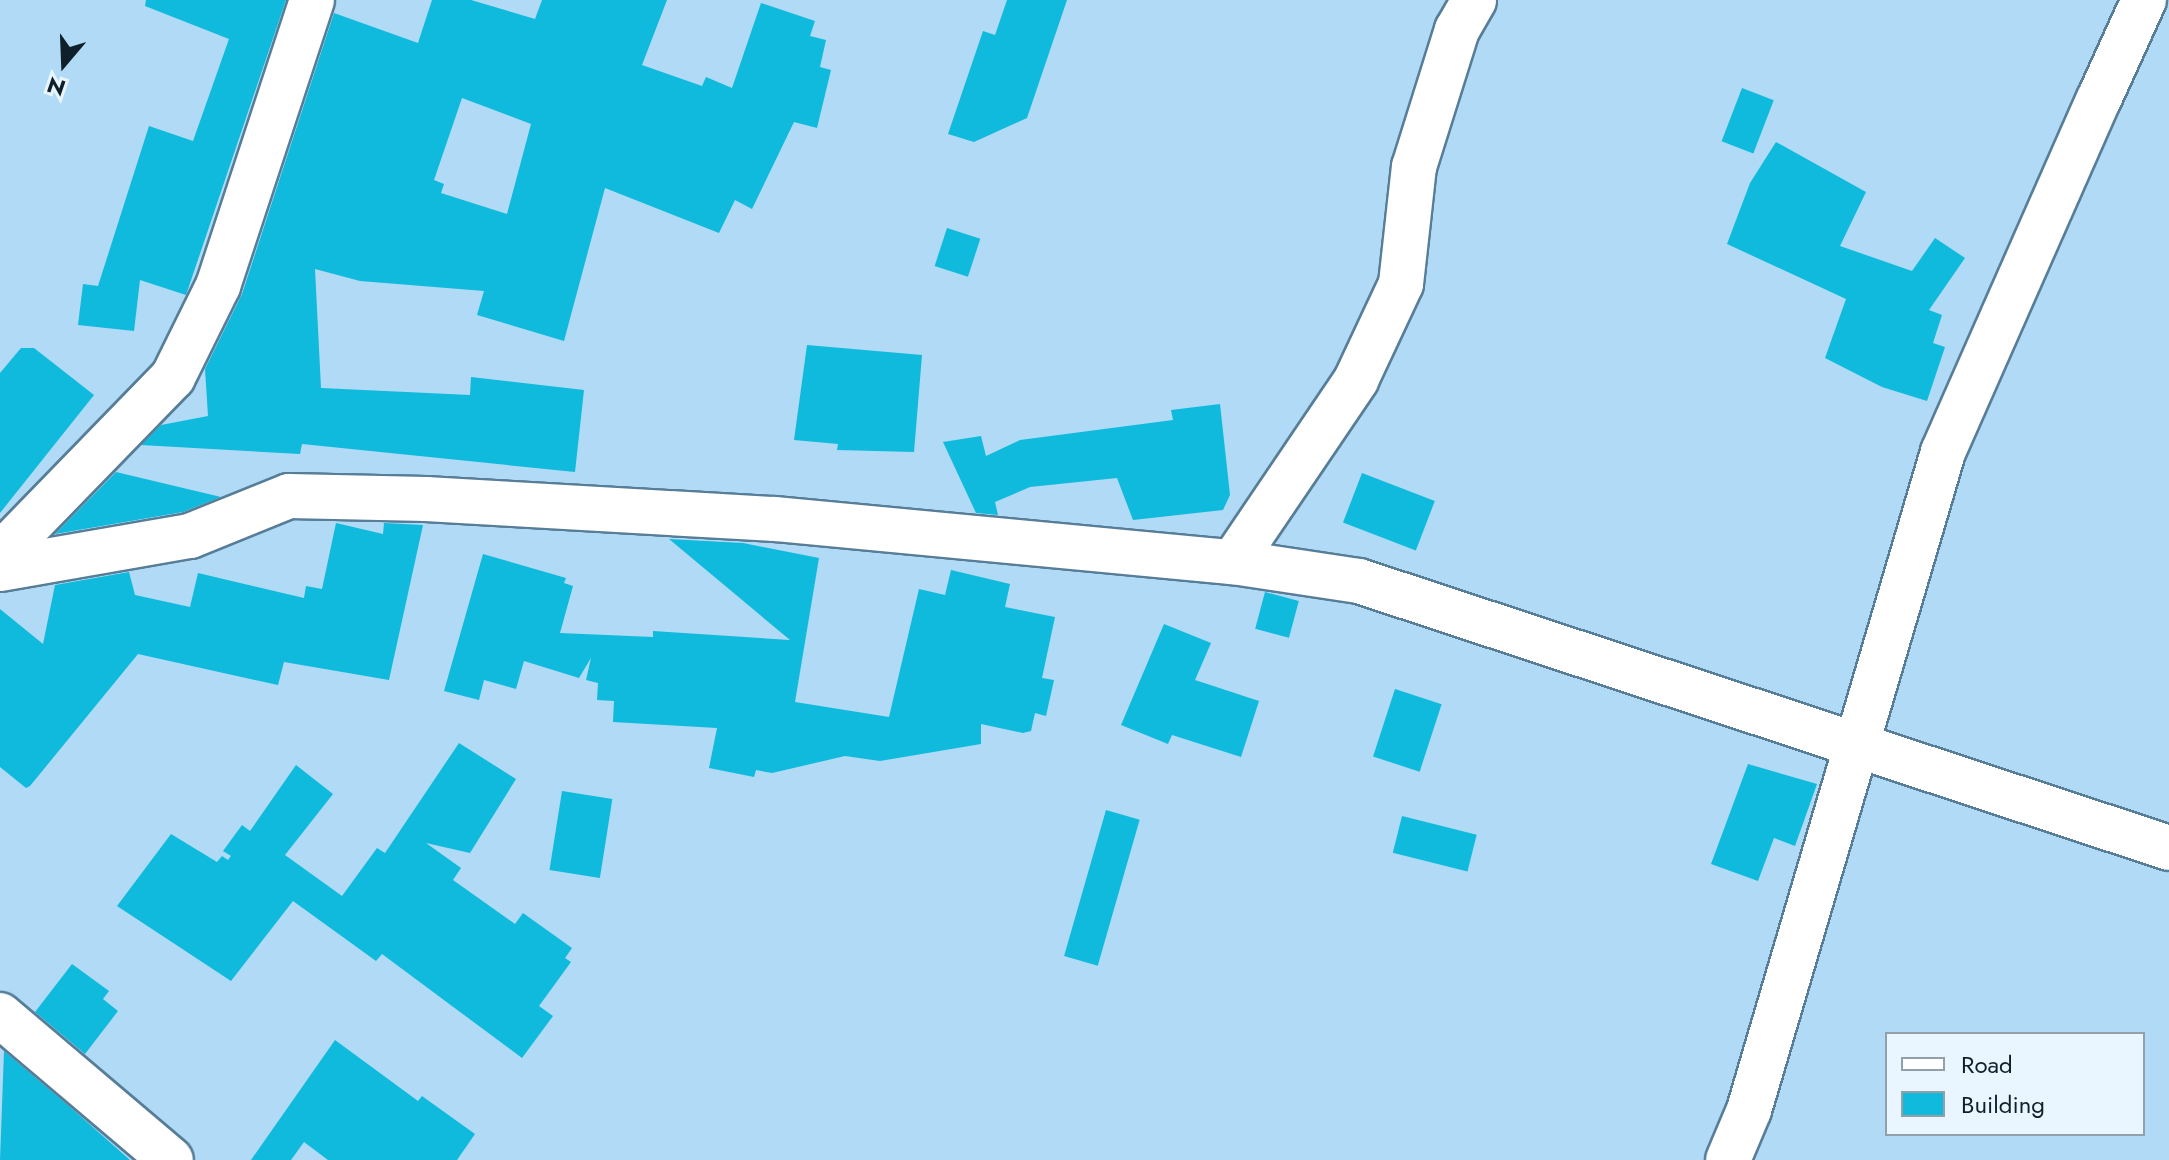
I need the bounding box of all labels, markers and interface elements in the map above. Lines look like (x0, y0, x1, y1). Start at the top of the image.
north arrow (24, 24, 104, 104)
text: N (43, 69, 70, 105)
legend (1885, 1032, 2145, 1136)
text: Road (1961, 1047, 2013, 1082)
text: Building (1961, 1087, 2045, 1122)

